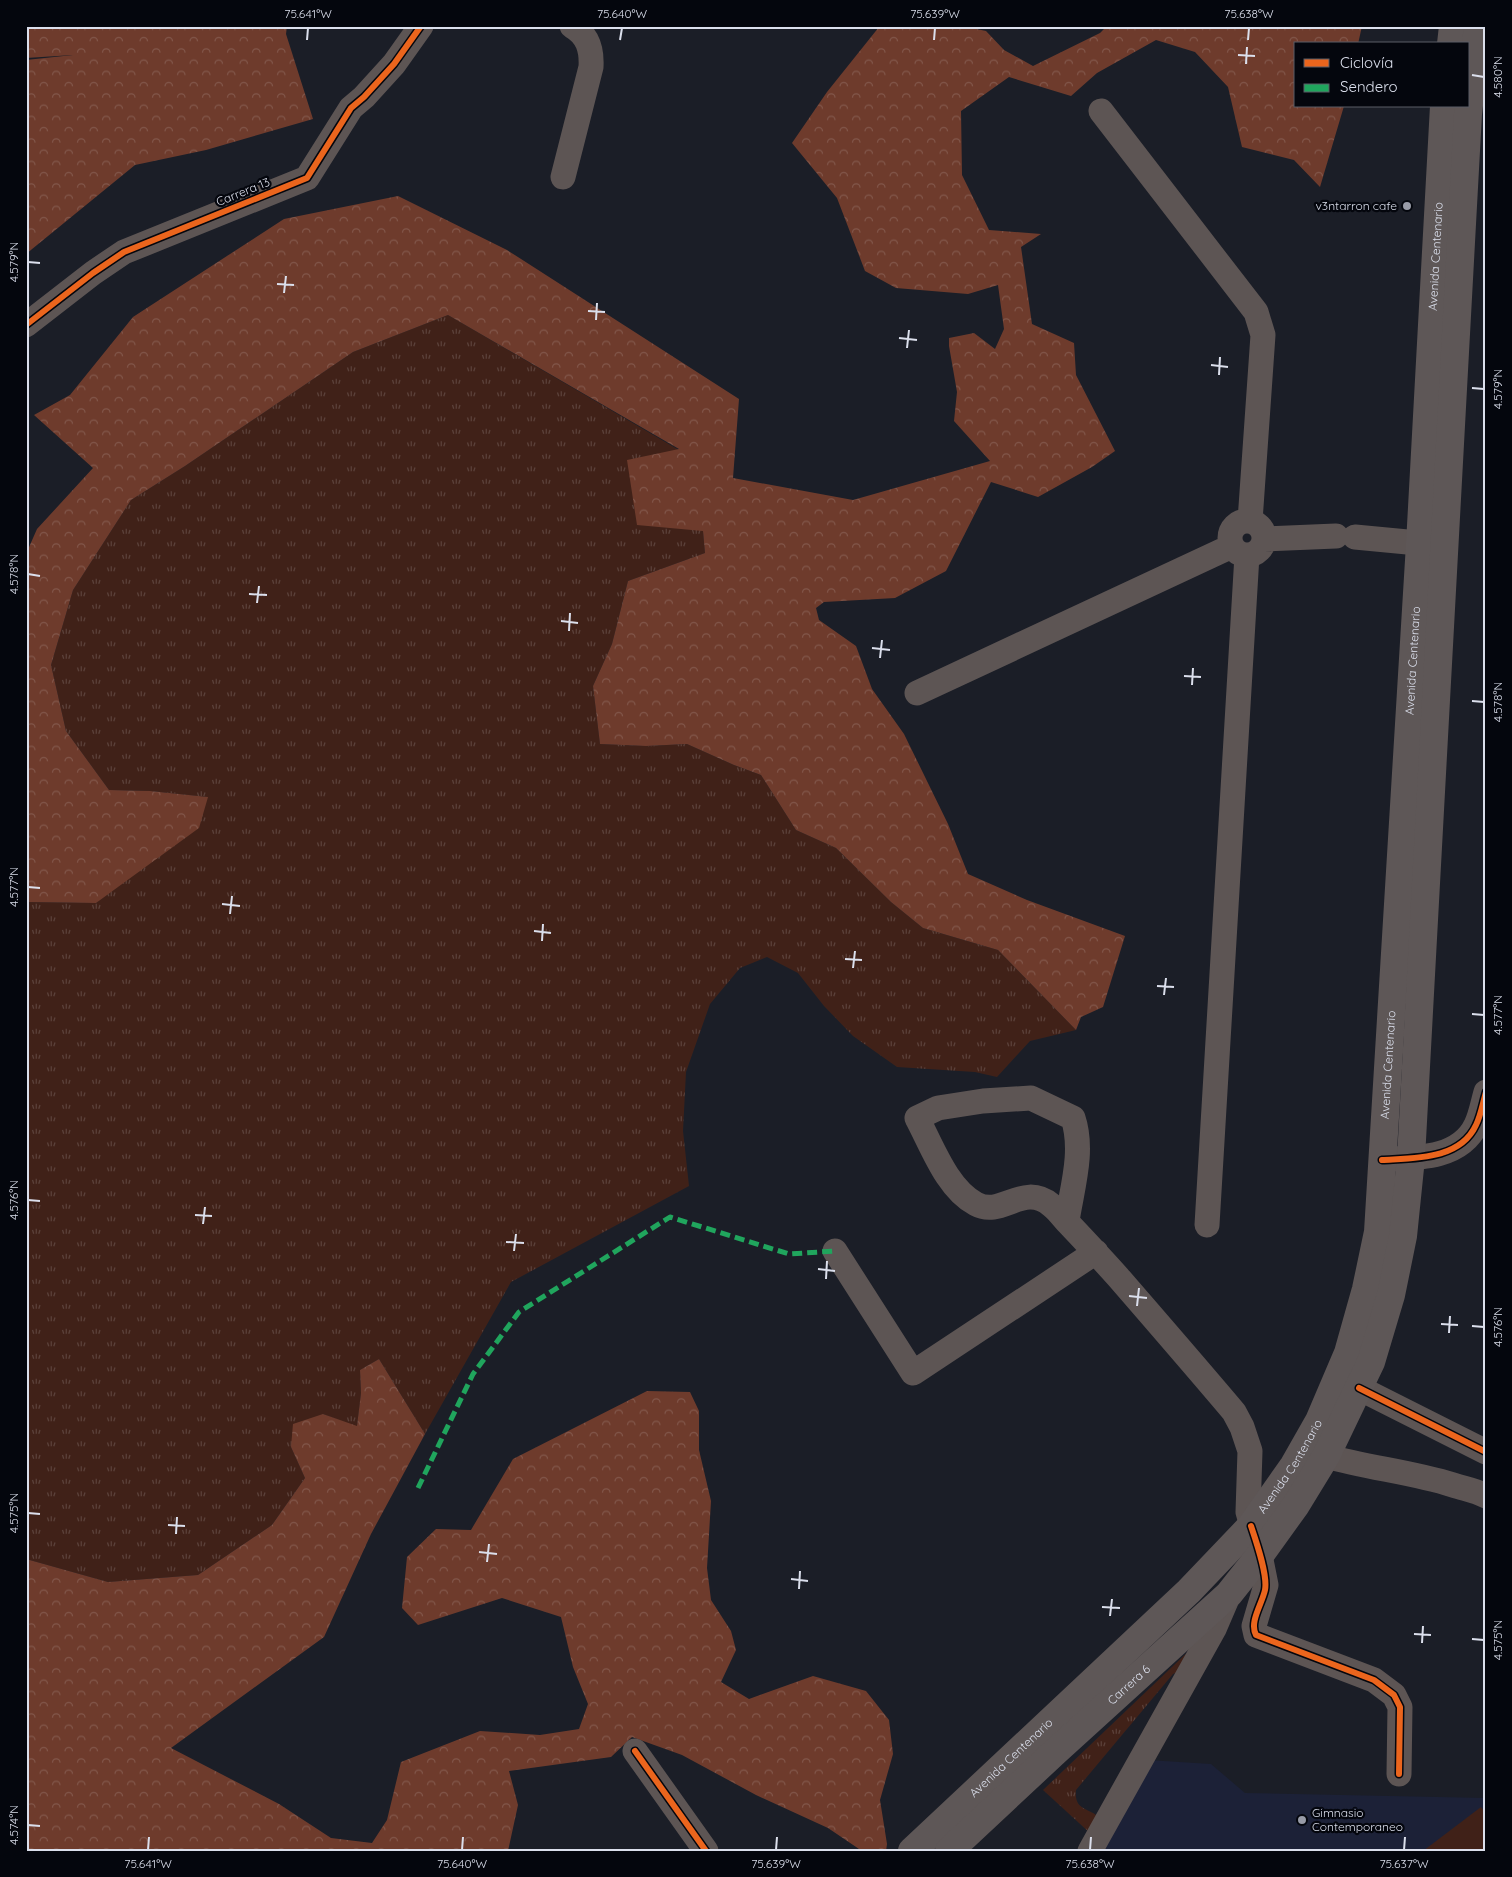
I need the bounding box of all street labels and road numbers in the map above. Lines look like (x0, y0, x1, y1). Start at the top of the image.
street label: Carrera 13 (214, 174, 272, 209)
street label: Avenida Centenario (1425, 202, 1446, 311)
street label: Avenida Centenario (1402, 606, 1423, 715)
street label: Avenida Centenario (1377, 1010, 1399, 1120)
street label: Avenida Centenario (1254, 1417, 1325, 1516)
street label: Carrera 6 (1104, 1661, 1153, 1708)
street label: Avenida Centenario (966, 1715, 1056, 1800)

